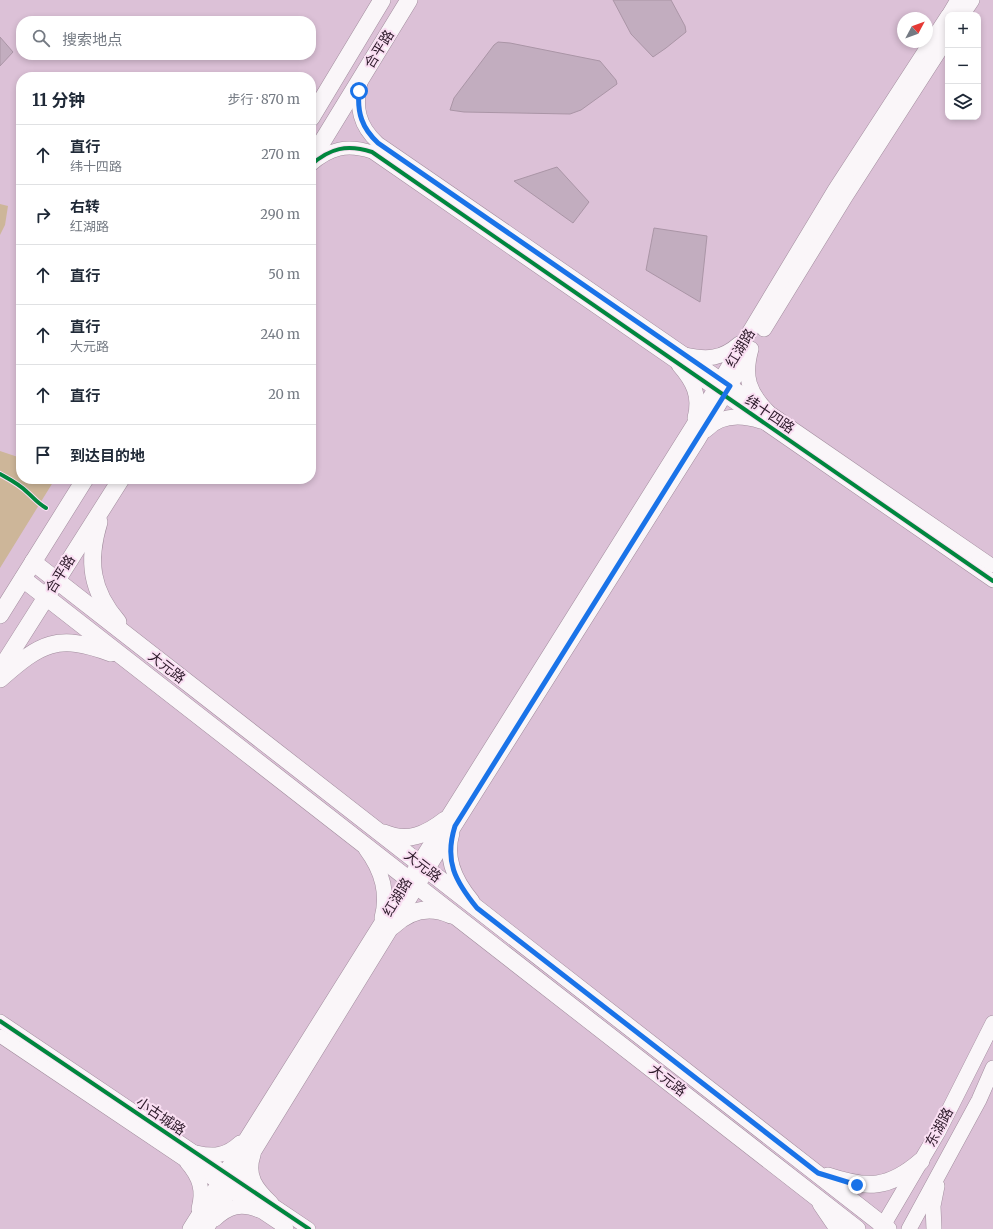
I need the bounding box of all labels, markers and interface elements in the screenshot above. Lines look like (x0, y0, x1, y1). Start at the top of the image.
north arrow (897, 12, 933, 48)
map controls (945, 12, 981, 120)
button: + (945, 12, 981, 48)
search box (16, 16, 316, 60)
street label: 合平路 (360, 26, 398, 72)
icon: search (30, 27, 52, 49)
text: 搜索地点 (62, 30, 122, 49)
button: − (945, 48, 981, 84)
route start (350, 82, 368, 100)
button: layers (945, 84, 981, 120)
text: 11 分钟 (32, 89, 85, 111)
text: 步行 · 870 m (227, 91, 300, 108)
text: 直行 (70, 137, 100, 156)
icon: ahead (32, 144, 54, 166)
text: 270 m (261, 146, 300, 163)
text: 纬十四路 (70, 158, 122, 175)
text: 右转 (70, 197, 100, 216)
icon: right (32, 204, 54, 226)
text: 290 m (260, 206, 300, 223)
text: 红湖路 (70, 218, 109, 235)
icon: ahead (32, 264, 54, 286)
text: 直行 (70, 266, 100, 285)
text: 50 m (268, 266, 300, 283)
text: 直行 (70, 317, 100, 336)
icon: ahead (32, 324, 54, 346)
street label: 红湖路 (721, 325, 759, 371)
text: 240 m (260, 326, 300, 343)
text: 大元路 (70, 338, 109, 355)
icon: ahead (32, 384, 54, 406)
text: 直行 (70, 386, 100, 405)
text: 20 m (268, 386, 300, 403)
street label: 纬十四路 (742, 391, 798, 437)
icon: arrive (32, 444, 54, 466)
text: 到达目的地 (70, 446, 145, 465)
street label: 合平路 (41, 551, 79, 597)
street label: 大元路 (145, 647, 189, 687)
street label: 大元路 (401, 846, 445, 886)
street label: 红湖路 (378, 874, 416, 920)
street label: 大元路 (646, 1060, 690, 1100)
street label: 小古城路 (133, 1093, 189, 1139)
street label: 东湖路 (921, 1104, 957, 1150)
route end (848, 1176, 866, 1194)

